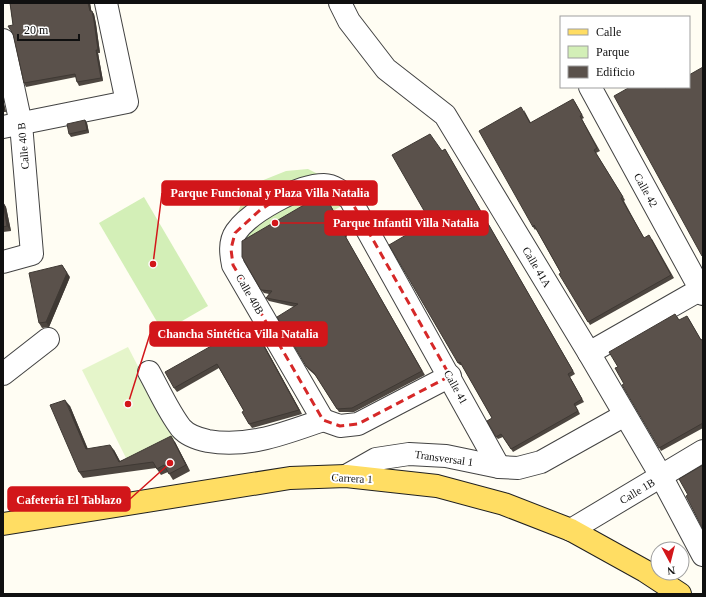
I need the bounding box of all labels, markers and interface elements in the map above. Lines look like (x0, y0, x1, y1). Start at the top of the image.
scale bar (18, 16, 79, 42)
legend (560, 16, 690, 88)
text: 20 m (24, 23, 49, 37)
text: Calle (596, 25, 621, 39)
text: Parque (596, 45, 629, 59)
text: Edificio (596, 65, 635, 79)
street label: Calle 40 B (15, 122, 31, 170)
street label: Calle 42 (632, 171, 660, 209)
callout: Parque Funcional y Plaza Villa Natalia (162, 181, 377, 205)
text: Parque Funcional y Plaza Villa Natalia (171, 186, 369, 200)
callout: Parque Infantil Villa Natalia (325, 211, 488, 235)
text: Parque Infantil Villa Natalia (333, 216, 479, 230)
street label: Calle 41A (520, 245, 554, 289)
street label: Calle 40B (234, 272, 266, 316)
callout: Chancha Sintética Villa Natalia (150, 322, 327, 346)
text: Chancha Sintética Villa Natalia (157, 327, 319, 341)
street label: Calle 41 (442, 368, 470, 406)
street label: Transversal 1 (414, 448, 474, 468)
street label: Carrera 1 (331, 471, 373, 485)
street label: Calle 1B (617, 476, 657, 506)
callout: Cafetería El Tablazo (8, 487, 130, 511)
text: Cafetería El Tablazo (16, 493, 122, 507)
north arrow (650, 541, 690, 581)
text: N (666, 564, 676, 577)

